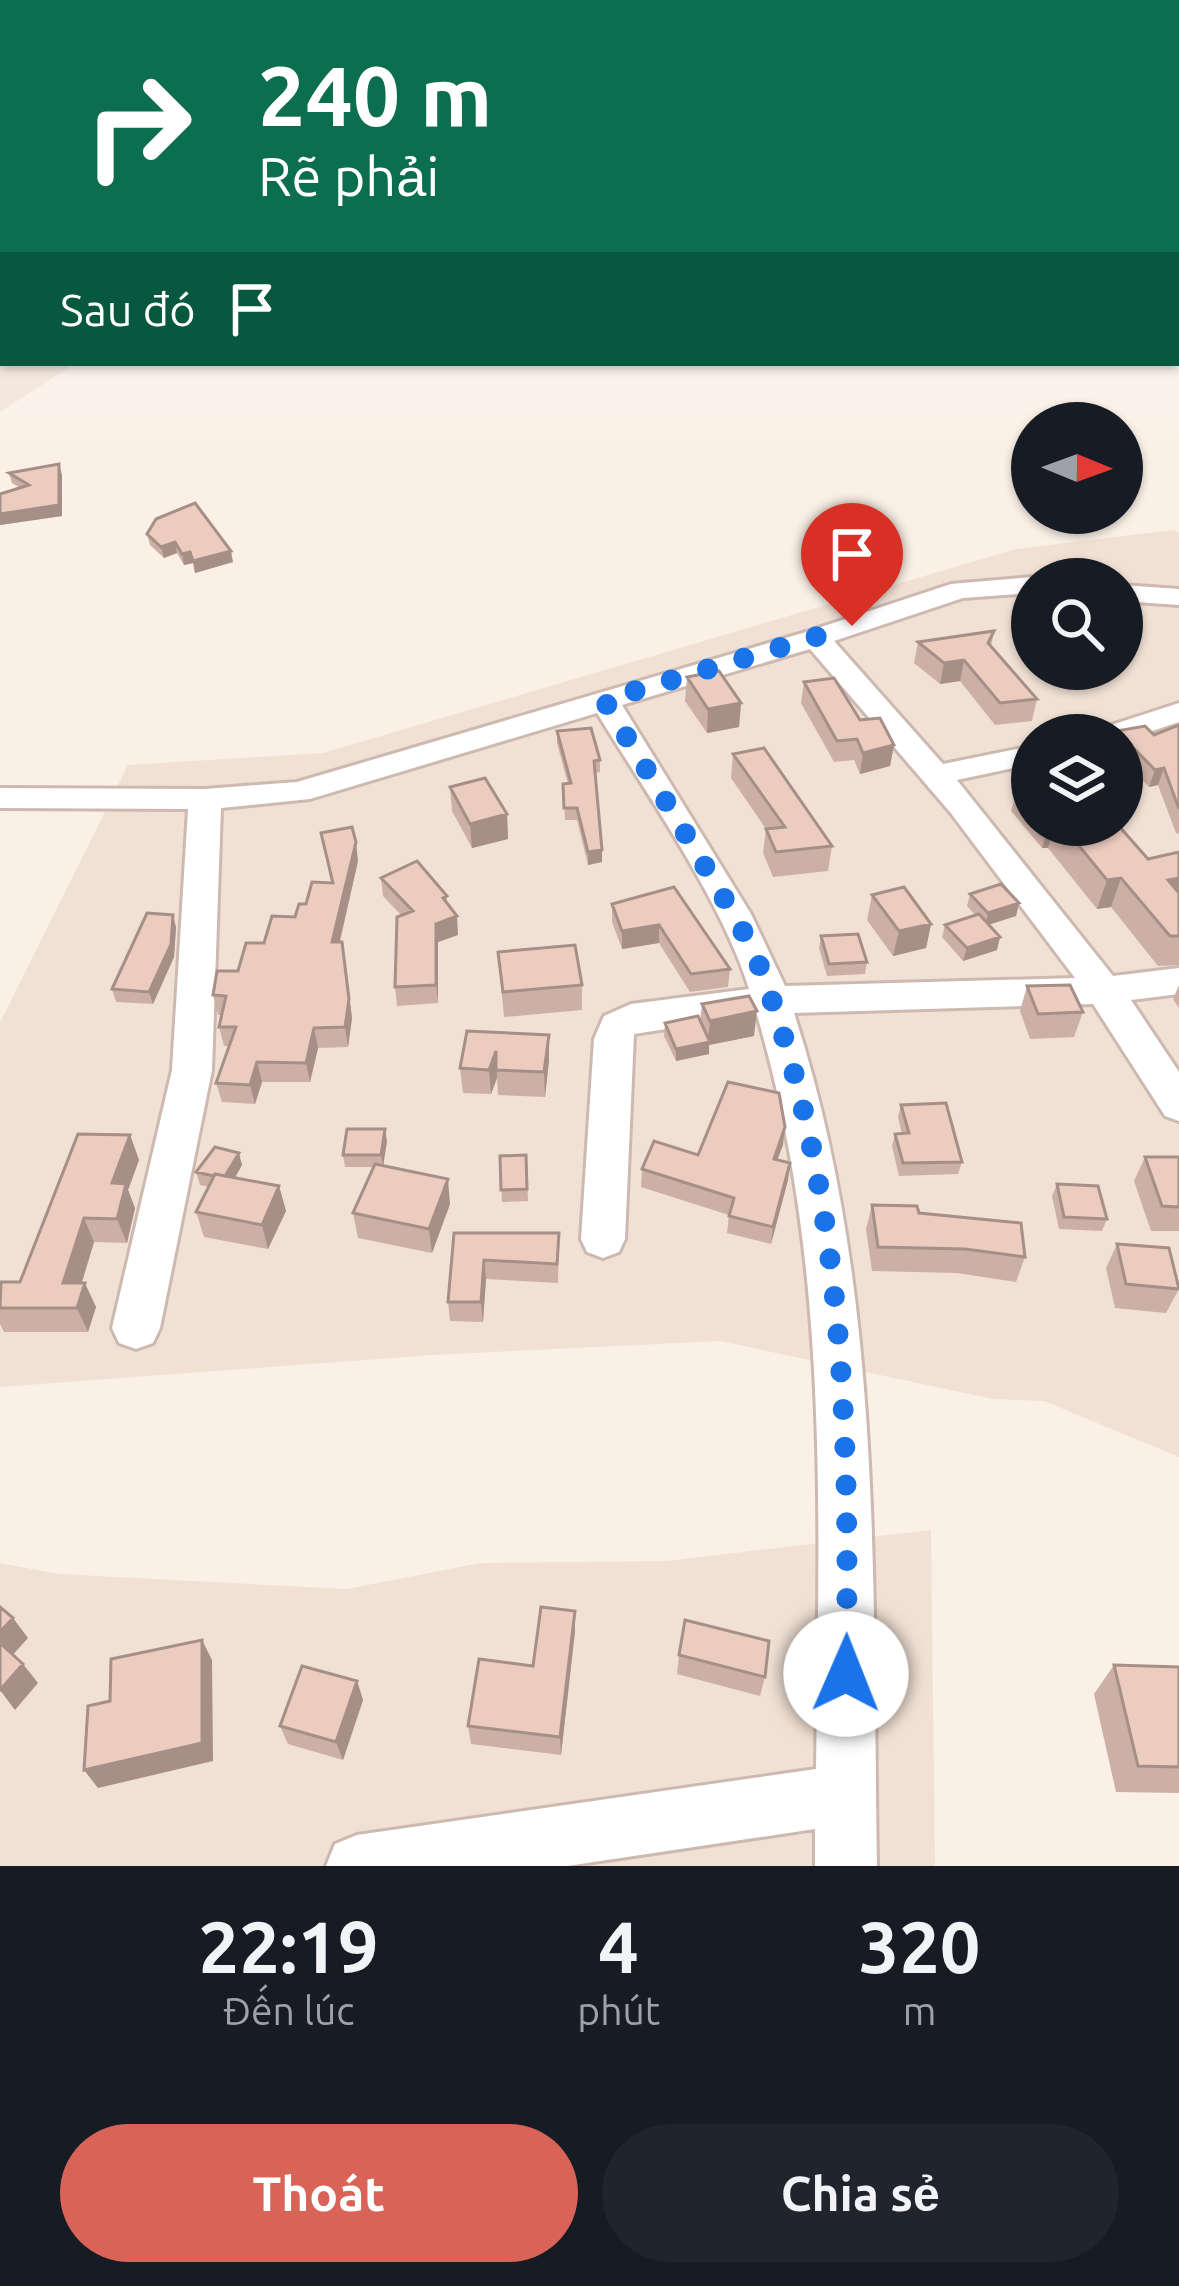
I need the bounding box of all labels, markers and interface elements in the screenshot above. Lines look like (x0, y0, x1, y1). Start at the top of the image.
icon: right (60, 48, 216, 204)
text: 240 m (258, 48, 492, 142)
text: Rẽ phải (258, 146, 439, 206)
icon: arrive (219, 276, 285, 342)
text: Sau đó (60, 284, 195, 335)
north arrow (1011, 402, 1143, 534)
map controls (1011, 402, 1143, 846)
pin (801, 503, 903, 626)
icon: arrive (819, 521, 885, 587)
button: search (1011, 558, 1143, 690)
button: layers (1011, 714, 1143, 846)
position arrow (783, 1611, 909, 1737)
text: 22:19 (199, 1906, 379, 1987)
text: 4 (598, 1906, 639, 1987)
text: 320 (859, 1906, 980, 1987)
text: Đến lúc (223, 1989, 354, 2032)
text: phút (577, 1989, 660, 2032)
text: m (903, 1989, 936, 2032)
button: Thoát (60, 2124, 578, 2262)
button: Chia sẻ (602, 2124, 1119, 2262)

